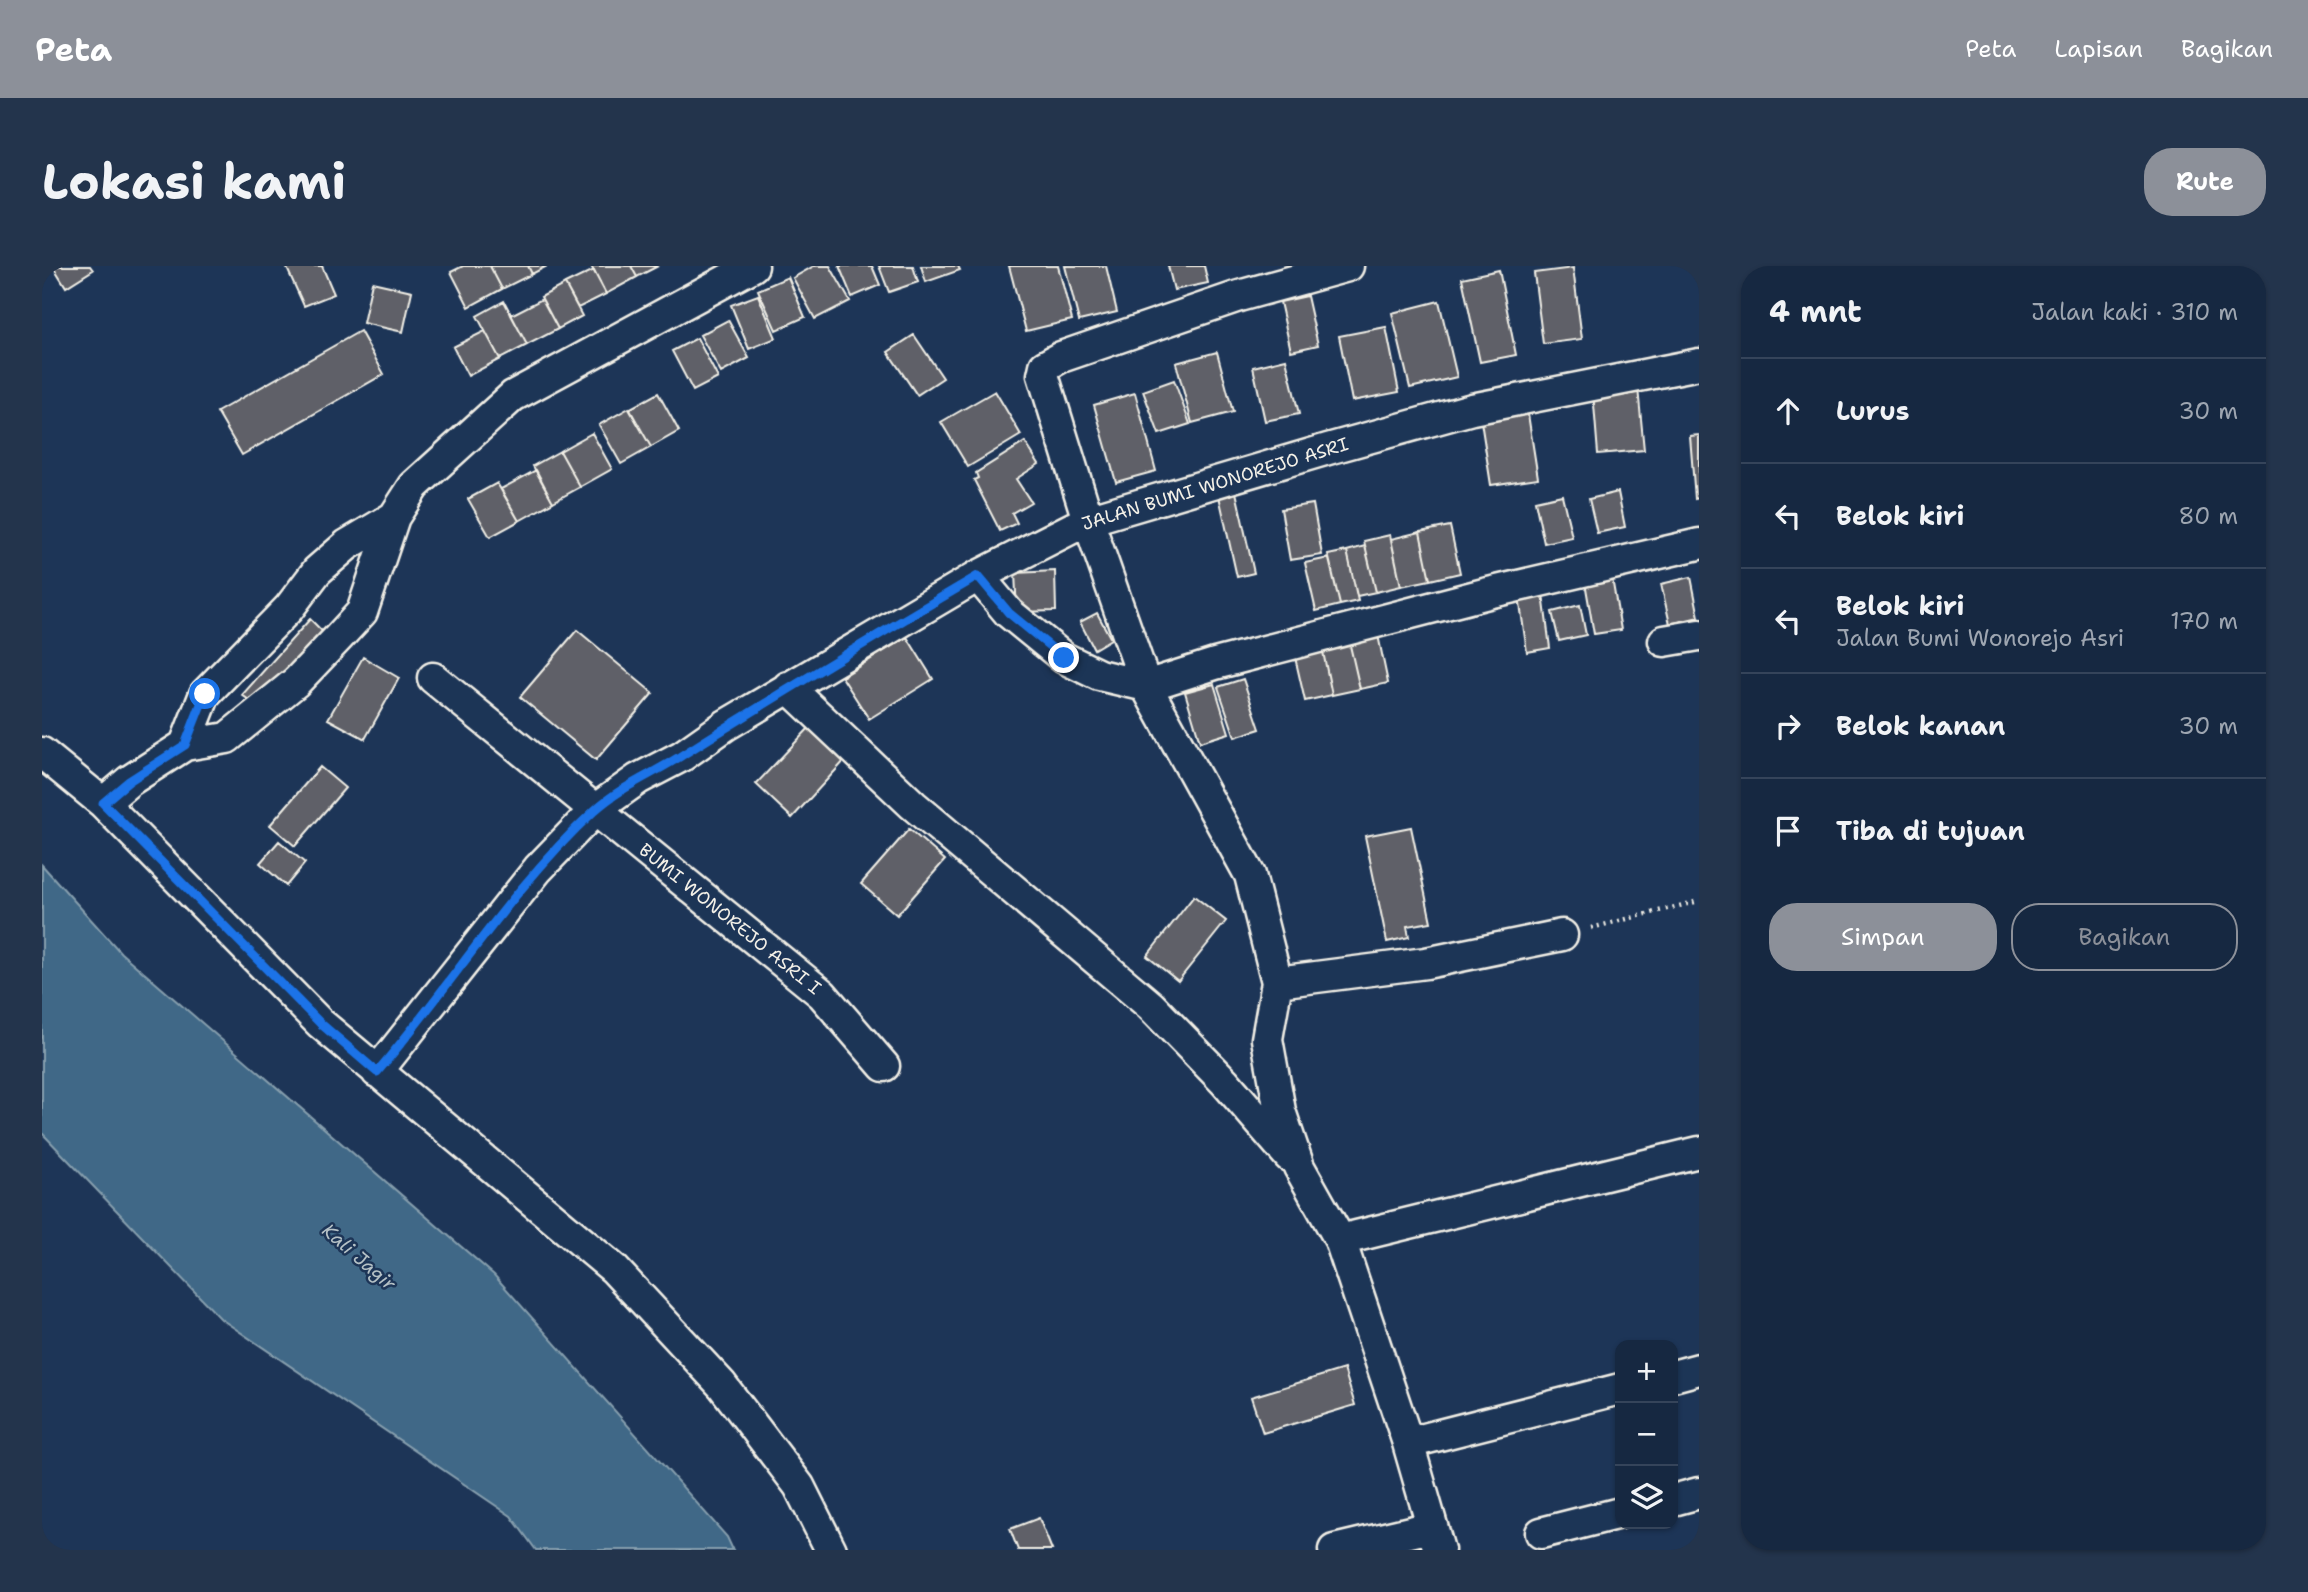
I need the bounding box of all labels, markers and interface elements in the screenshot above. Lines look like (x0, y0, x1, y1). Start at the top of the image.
text: Peta (35, 27, 112, 72)
text: Peta (1965, 33, 2016, 65)
text: Lapisan (2054, 33, 2143, 65)
text: Bagikan (2181, 33, 2273, 65)
button: Rute (2144, 148, 2266, 216)
text: Lokasi kami (42, 149, 346, 215)
text: 4 mnt (1769, 291, 1862, 332)
text: Jalan kaki · 310 m (2031, 297, 2238, 327)
icon: ahead (1769, 392, 1807, 430)
text: Lurus (1836, 393, 1909, 428)
text: 30 m (2179, 396, 2238, 426)
street label: JALAN BUMI WONOREJO ASRI (1079, 432, 1351, 536)
icon: left (1769, 497, 1807, 535)
text: Belok kiri (1836, 498, 1965, 533)
text: 80 m (2179, 501, 2238, 531)
text: Belok kiri (1836, 588, 1965, 623)
icon: left (1769, 602, 1807, 640)
text: 170 m (2170, 606, 2238, 636)
text: Jalan Bumi Wonorejo Asri (1836, 623, 2124, 653)
route end (1048, 642, 1079, 673)
route start (189, 678, 220, 709)
icon: right (1769, 707, 1807, 745)
text: Belok kanan (1836, 708, 2005, 743)
text: 30 m (2179, 711, 2238, 741)
icon: arrive (1769, 812, 1807, 850)
text: Tiba di tujuan (1836, 813, 2025, 848)
street label: BUMI WONOREJO ASRI I (634, 838, 826, 1000)
button: Simpan (1769, 903, 1997, 971)
button: Bagikan (2011, 903, 2238, 971)
water label: Kali Jagir (317, 1218, 402, 1297)
map controls (1615, 1340, 1678, 1529)
button: + (1615, 1340, 1678, 1403)
button: − (1615, 1403, 1678, 1466)
button: layers (1615, 1466, 1678, 1529)

